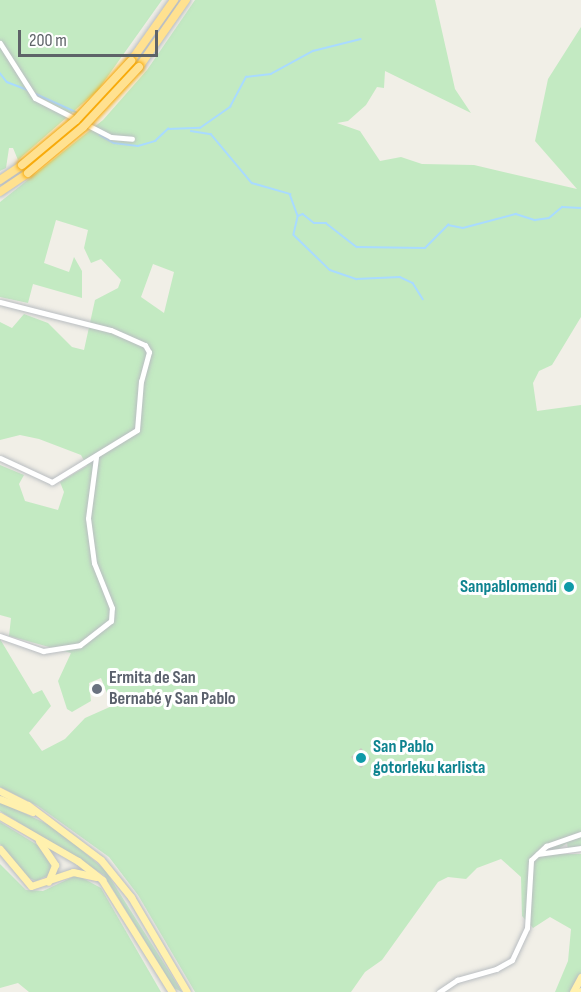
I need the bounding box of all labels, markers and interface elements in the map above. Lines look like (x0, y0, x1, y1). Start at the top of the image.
scale bar (21, 18, 160, 56)
text: 200 m (29, 30, 67, 51)
place label: Sanpablomendi (460, 576, 557, 598)
marker: Sanpablomendi (562, 580, 576, 594)
place label: Ermita de San Bernabé y San Pablo (109, 668, 236, 710)
marker: Ermita de San Bernabé y San Pablo (90, 682, 104, 696)
place label: San Pablo gotorleku karlista (373, 737, 485, 780)
marker: San Pablo gotorleku karlista (354, 751, 368, 765)

